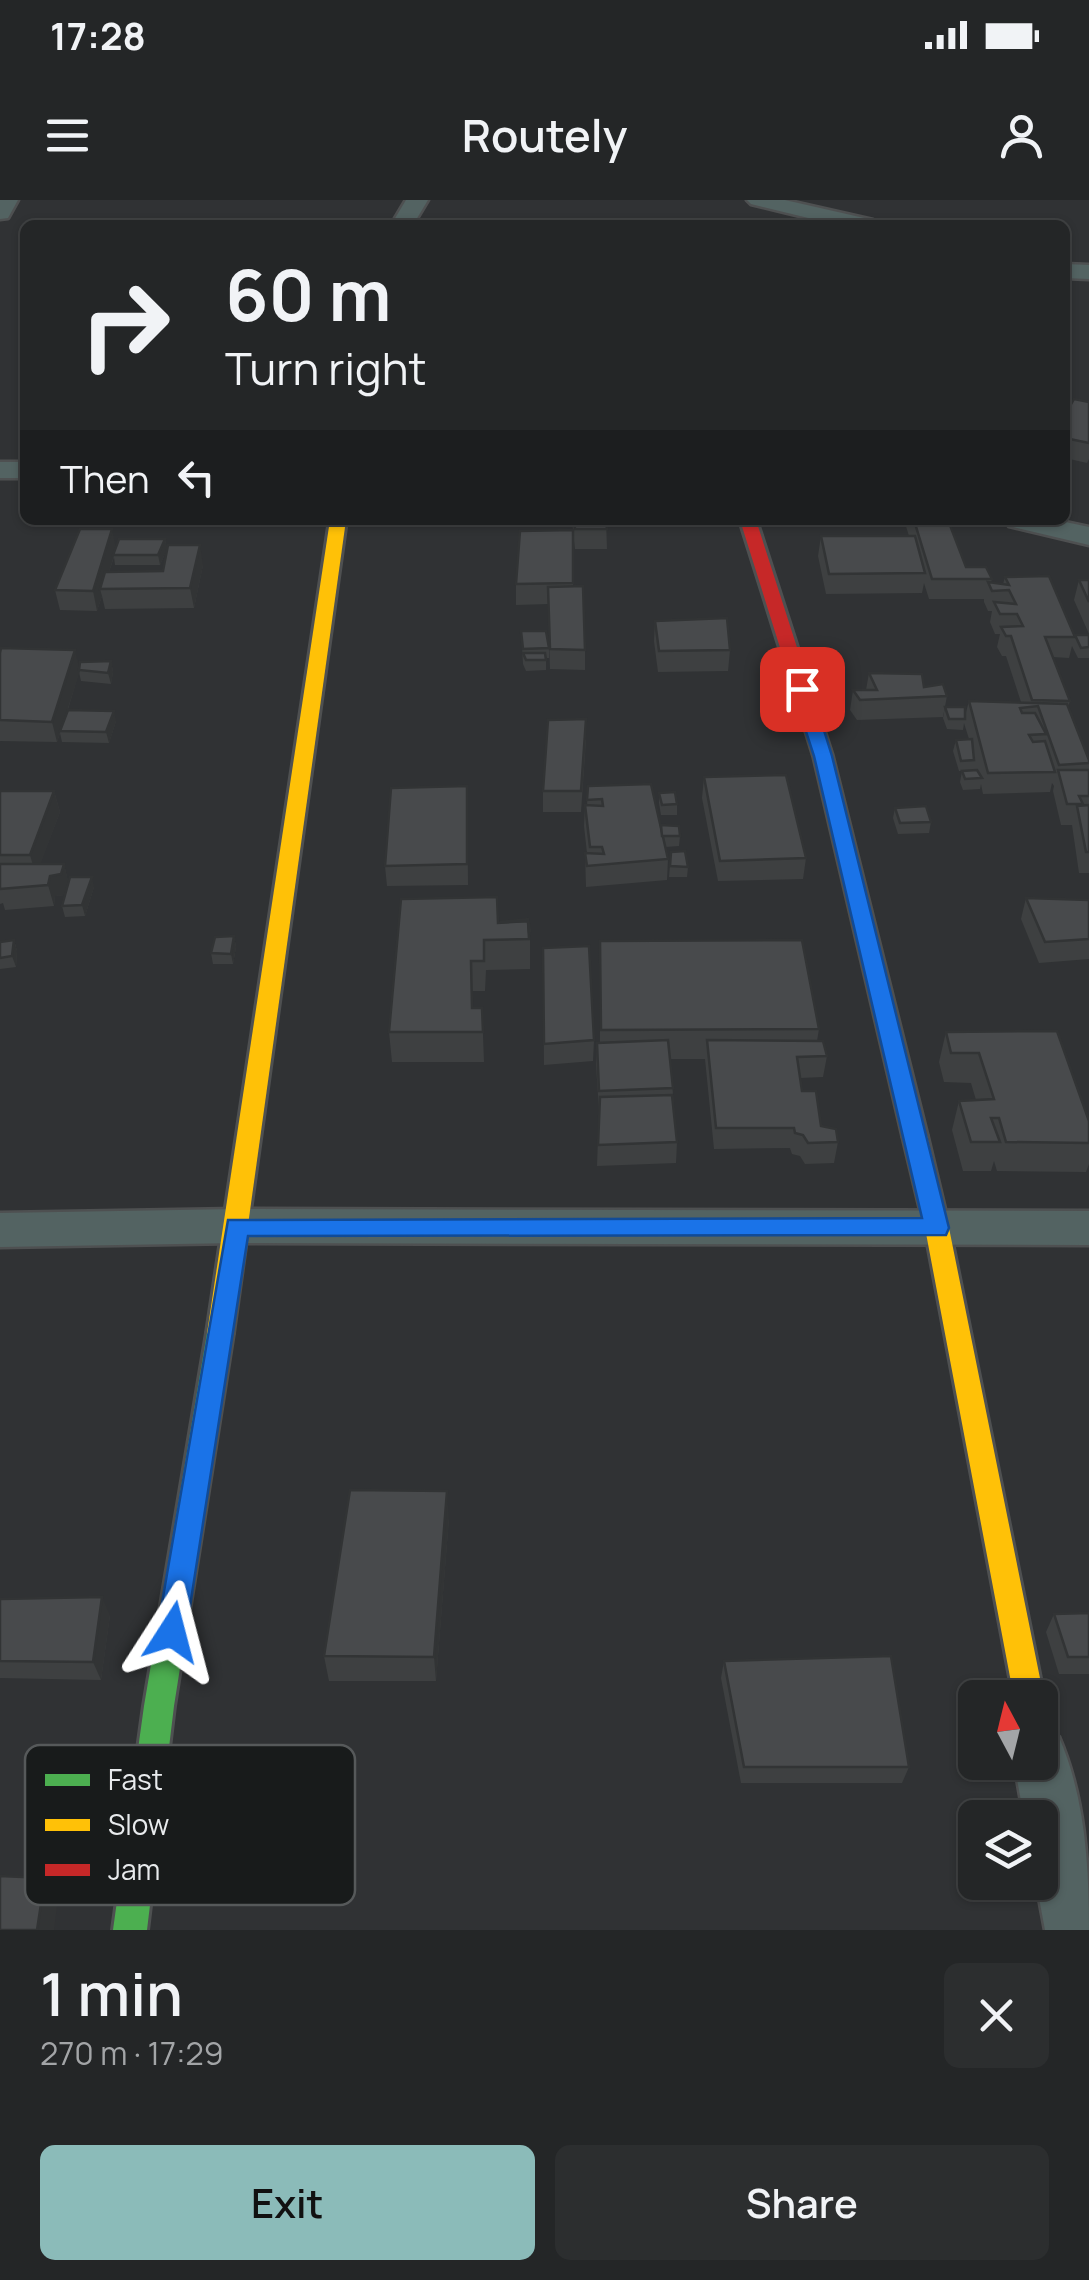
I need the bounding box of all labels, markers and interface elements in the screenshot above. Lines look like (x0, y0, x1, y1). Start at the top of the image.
text: 17:28 (50, 9, 146, 61)
text: Routely (462, 104, 627, 166)
icon: menu (40, 108, 95, 163)
icon: person (994, 108, 1049, 163)
text: 60 m (225, 246, 392, 342)
icon: right (60, 260, 190, 390)
text: Turn right (225, 337, 426, 399)
icon: left (169, 450, 224, 505)
text: Then (60, 452, 149, 504)
pin (760, 647, 845, 732)
icon: arrive (775, 662, 830, 717)
position arrow (120, 1580, 224, 1684)
north arrow (958, 1680, 1058, 1780)
map controls (958, 1680, 1058, 1900)
legend (25, 1745, 355, 1905)
text: Fast (108, 1760, 163, 1798)
button: layers (958, 1800, 1058, 1900)
text: Slow (108, 1805, 169, 1843)
text: Jam (108, 1850, 160, 1888)
text: 1 min (40, 1952, 183, 2034)
button: close (944, 1963, 1049, 2068)
text: 270 m · 17:29 (40, 2031, 224, 2075)
button: Exit (40, 2145, 535, 2260)
button: Share (555, 2145, 1049, 2260)

